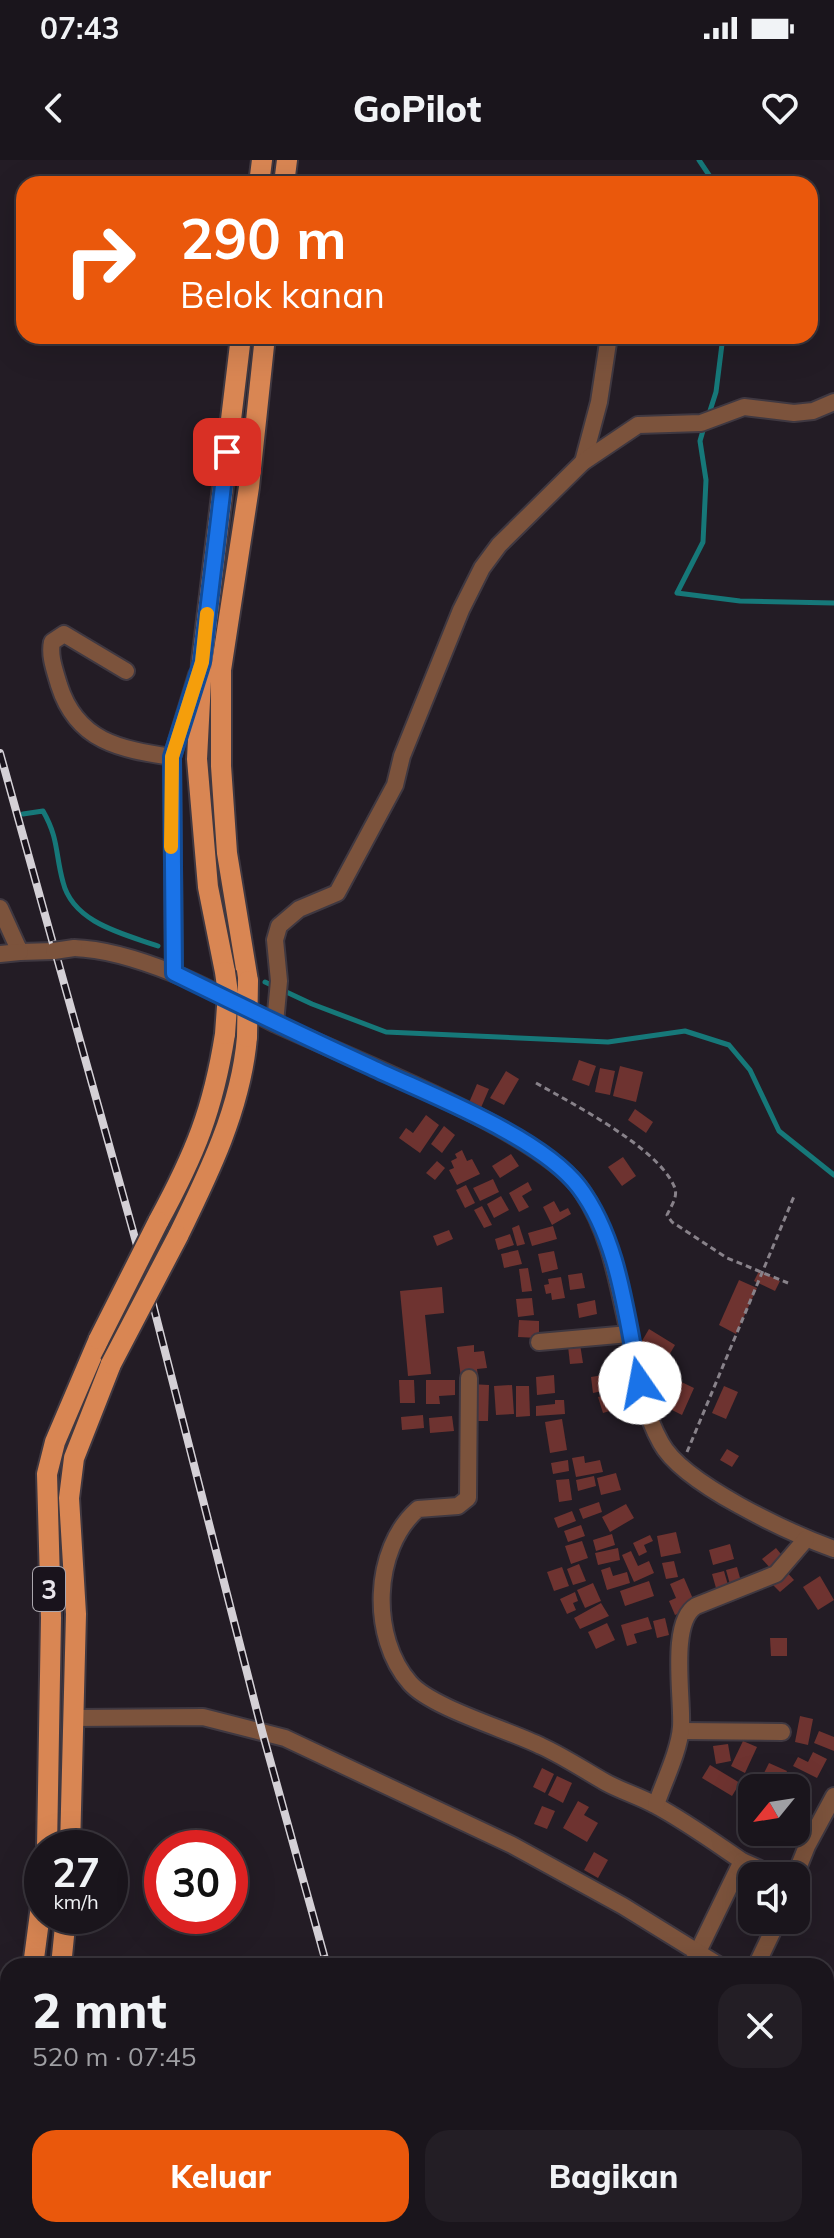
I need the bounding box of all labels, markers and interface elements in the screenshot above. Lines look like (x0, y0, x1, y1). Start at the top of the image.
text: 07:43 (40, 9, 119, 47)
icon: back (32, 86, 76, 130)
text: GoPilot (353, 86, 481, 131)
icon: heart (758, 86, 802, 130)
text: 290 m (180, 203, 347, 273)
icon: right (48, 208, 152, 312)
text: Belok kanan (180, 272, 385, 317)
pin (193, 418, 261, 486)
icon: arrive (205, 430, 249, 474)
position arrow (598, 1341, 682, 1425)
road number: 3 (33, 1567, 65, 1611)
north arrow (738, 1774, 810, 1846)
map controls (738, 1774, 810, 1934)
speed limit sign: 30 (144, 1830, 248, 1934)
text: 27 (52, 1847, 100, 1897)
button: sound (738, 1862, 810, 1934)
text: km/h (53, 1889, 99, 1914)
text: 2 mnt (32, 1980, 167, 2040)
button: close (718, 1984, 802, 2068)
text: 520 m · 07:45 (32, 2040, 196, 2073)
button: Keluar (32, 2130, 409, 2222)
button: Bagikan (425, 2130, 802, 2222)

